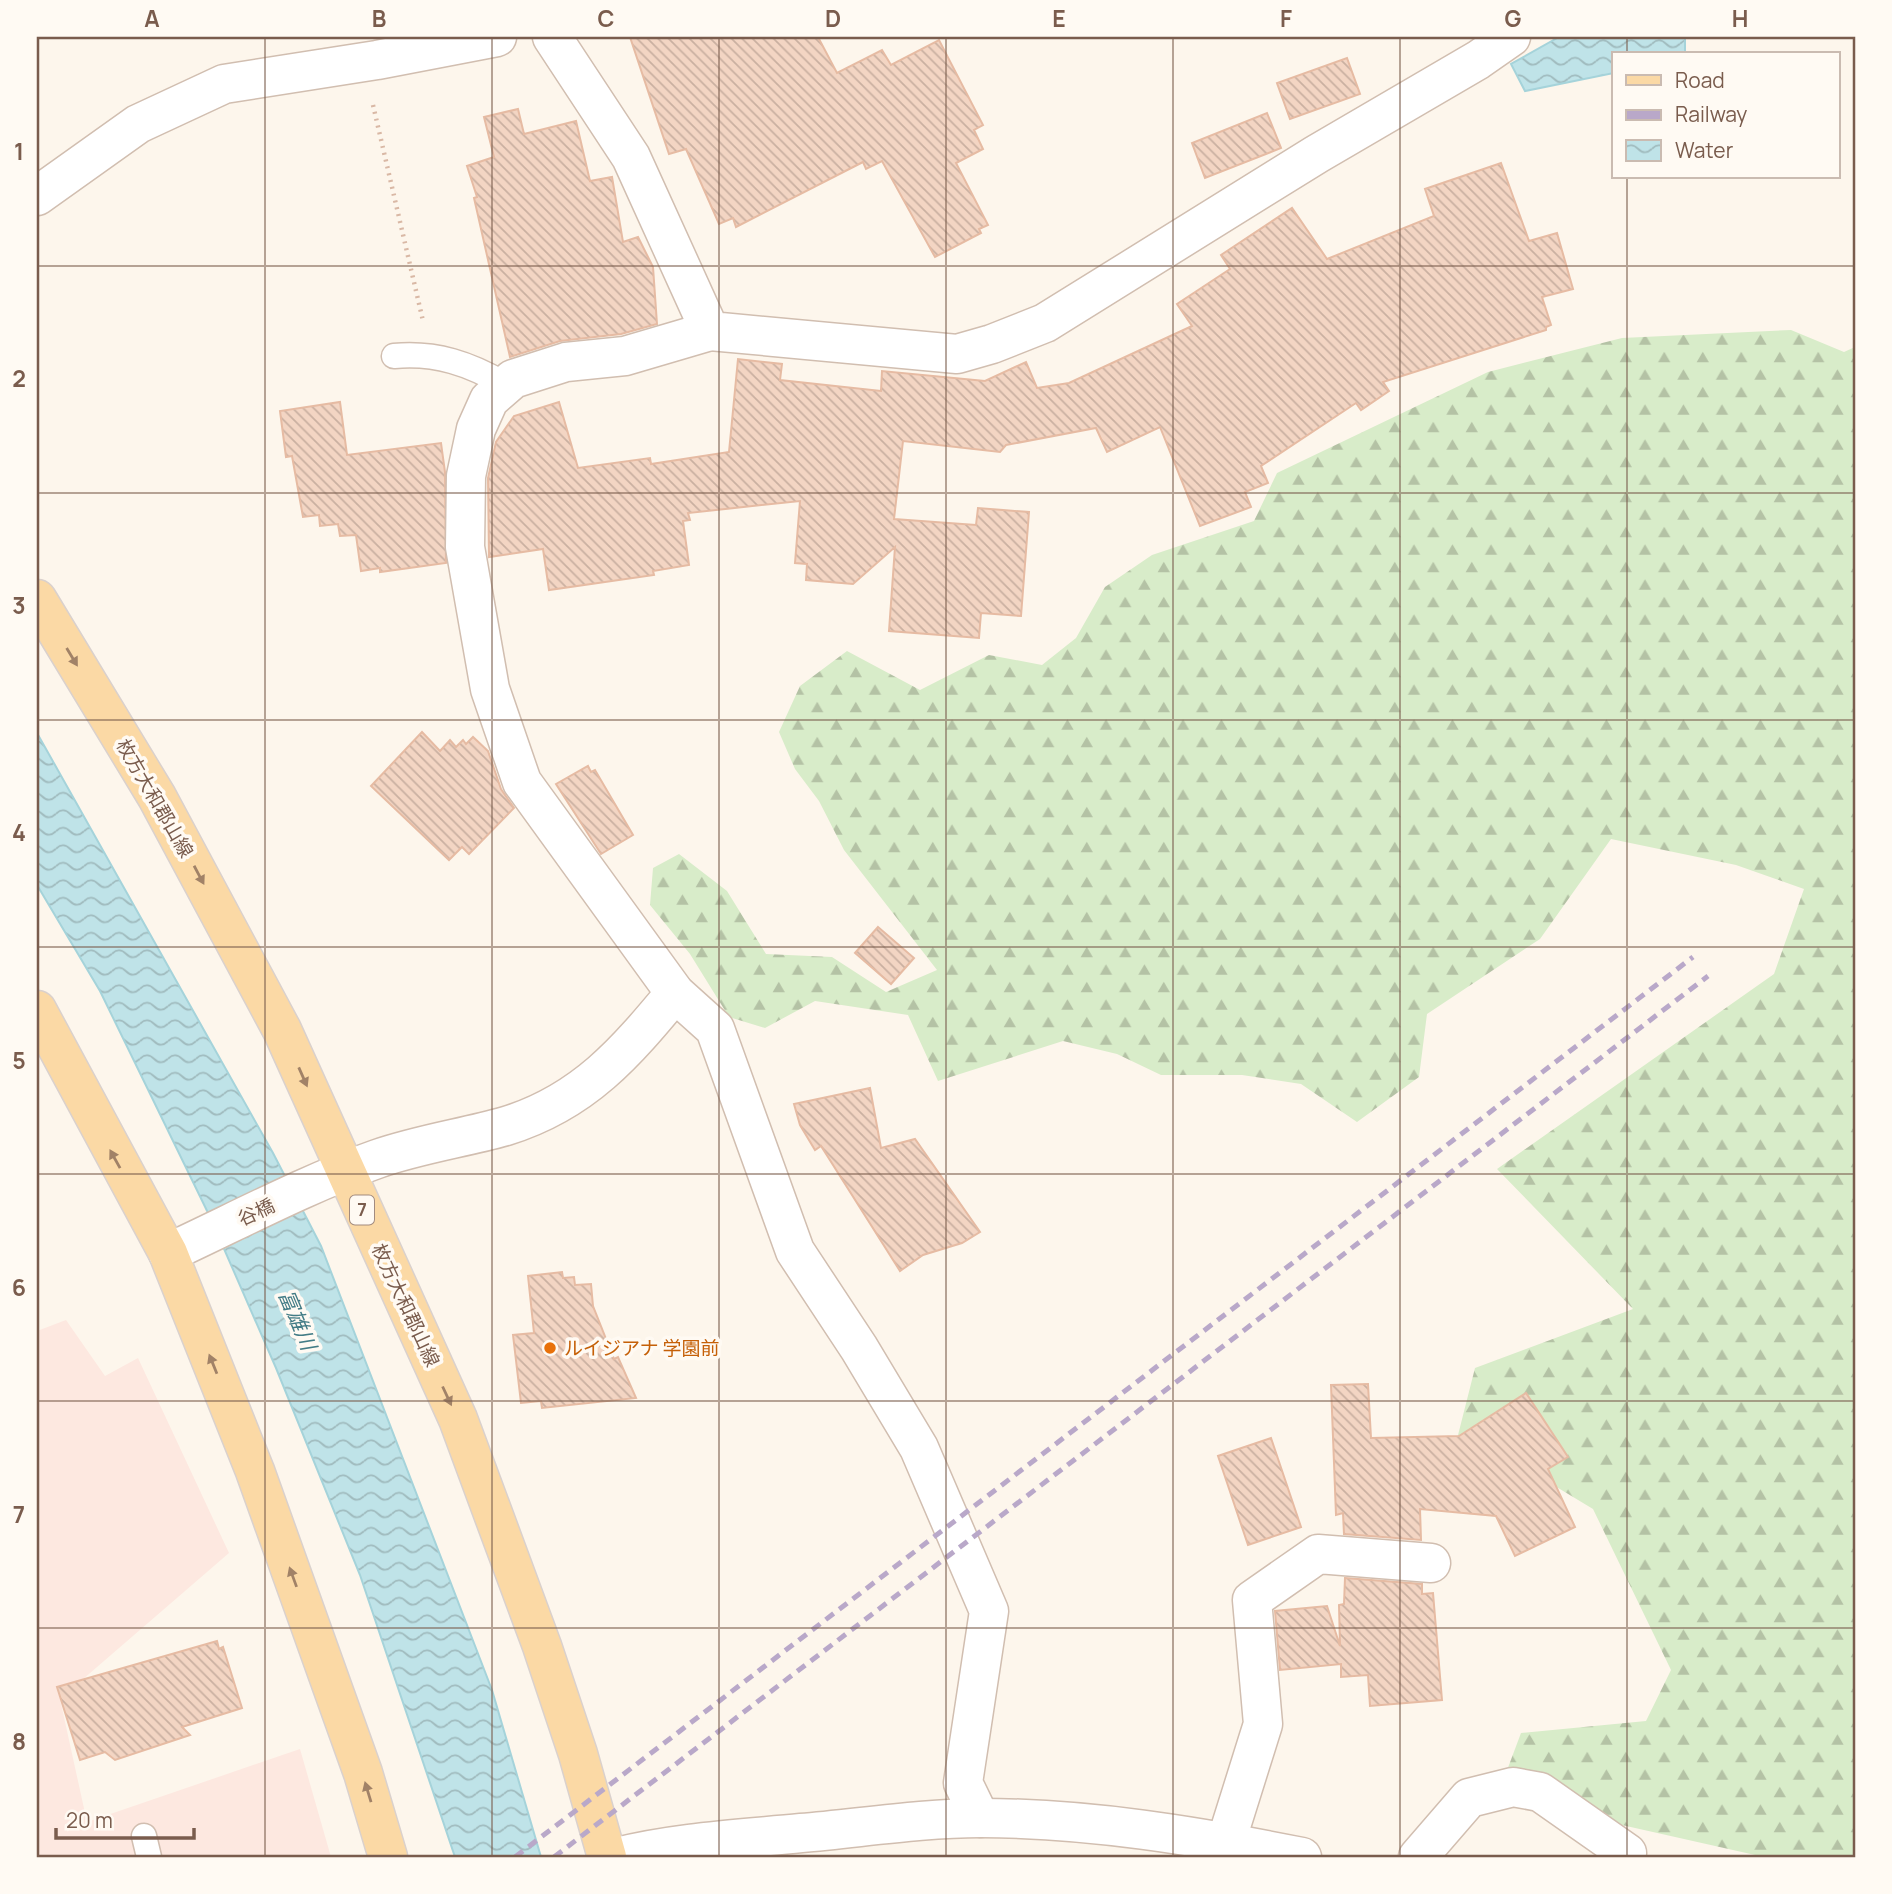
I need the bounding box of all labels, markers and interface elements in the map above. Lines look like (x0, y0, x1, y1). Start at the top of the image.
text: A (144, 2, 160, 34)
text: B (372, 2, 386, 34)
text: C (598, 2, 615, 34)
text: D (825, 2, 841, 34)
text: E (1052, 2, 1066, 34)
text: F (1280, 2, 1292, 34)
text: G (1505, 2, 1522, 34)
text: H (1732, 2, 1748, 34)
legend (1612, 52, 1840, 178)
text: Road (1675, 66, 1725, 94)
text: Railway (1675, 100, 1747, 128)
text: 1 (14, 135, 24, 167)
text: Water (1675, 136, 1734, 164)
text: 2 (12, 362, 26, 394)
text: 3 (12, 589, 26, 621)
one-way arrow (66, 648, 78, 667)
street label: 枚方大和郡山線 (110, 734, 200, 862)
text: 4 (12, 816, 26, 848)
one-way arrow (193, 865, 205, 885)
text: 5 (12, 1044, 26, 1076)
one-way arrow (297, 1067, 309, 1087)
one-way arrow (109, 1150, 121, 1169)
street label: 谷橋 (233, 1192, 279, 1232)
road number: 7 (350, 1196, 374, 1224)
street label: 枚方大和郡山線 (366, 1239, 446, 1371)
text: 6 (12, 1271, 26, 1303)
water label: 富雄川 (273, 1285, 324, 1356)
place label: ルイジアナ 学園前 (564, 1335, 719, 1361)
marker: ルイジアナ 学園前 (542, 1340, 558, 1356)
one-way arrow (207, 1354, 218, 1375)
one-way arrow (441, 1386, 453, 1406)
text: 7 (13, 1498, 25, 1530)
one-way arrow (287, 1567, 298, 1588)
text: 8 (12, 1725, 26, 1757)
one-way arrow (363, 1781, 373, 1802)
scale bar (56, 1796, 194, 1840)
text: 20 m (66, 1806, 113, 1834)

